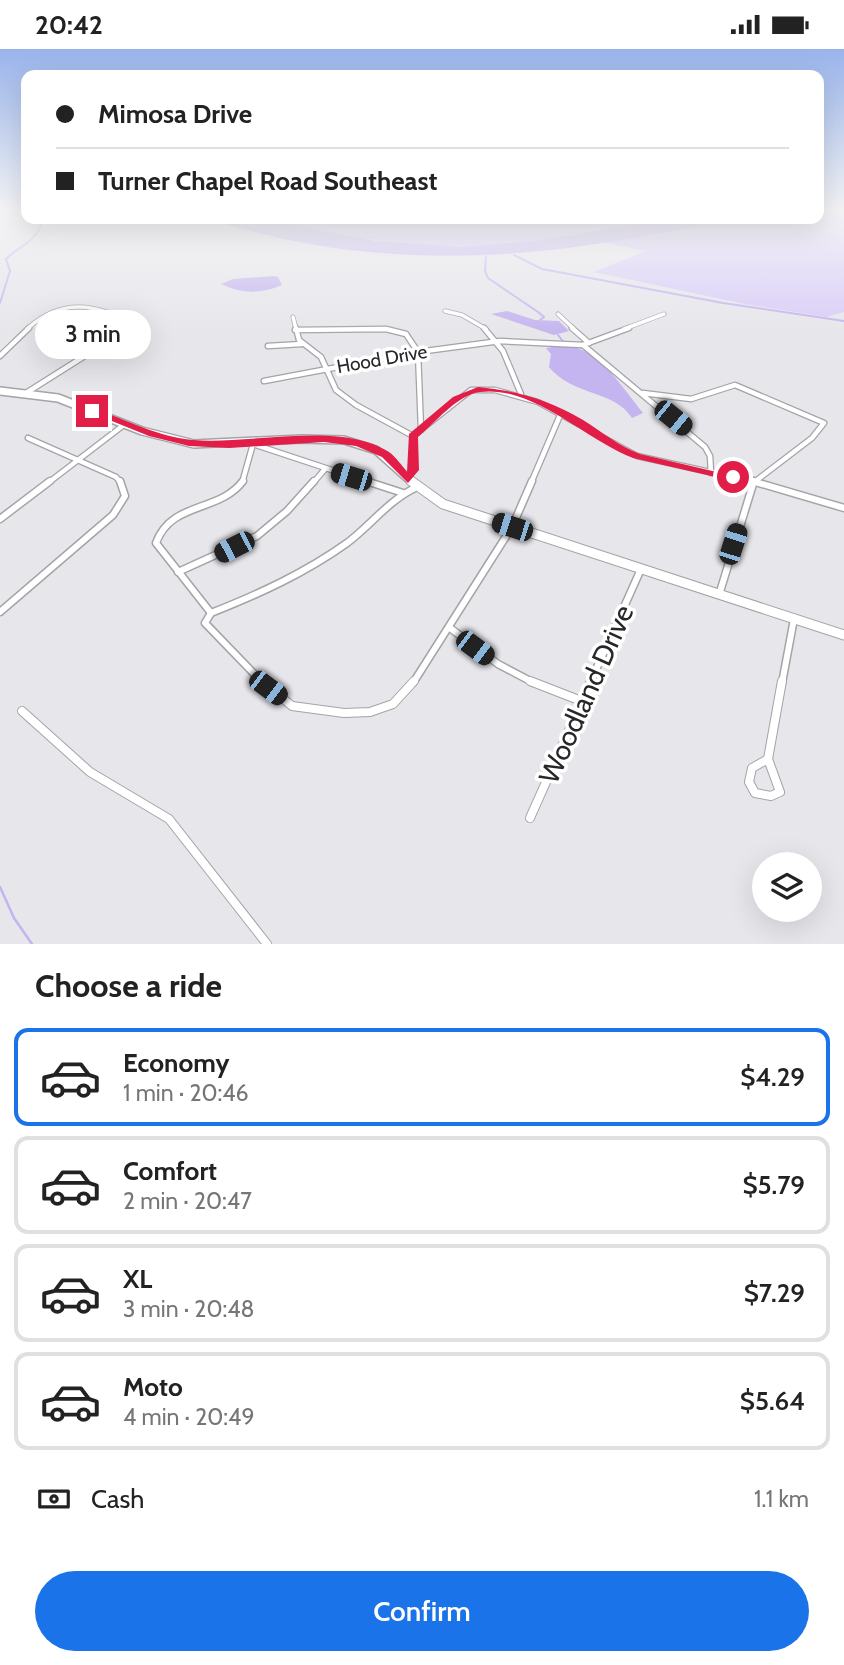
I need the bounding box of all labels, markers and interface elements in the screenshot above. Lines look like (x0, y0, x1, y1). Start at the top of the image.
text: 20:42 (35, 9, 103, 41)
text: Mimosa Drive (98, 98, 252, 130)
text: Turner Chapel Road Southeast (98, 165, 438, 197)
callout: 3 min (34, 309, 150, 359)
text: 3 min (65, 320, 121, 348)
street label: Hood Drive (335, 340, 429, 378)
route end (76, 395, 108, 427)
car (651, 397, 696, 439)
car (328, 461, 375, 493)
route start (717, 461, 749, 493)
car (489, 511, 536, 543)
car (717, 521, 750, 567)
car (211, 528, 258, 566)
street label: Woodland Drive (531, 599, 641, 789)
car (452, 627, 499, 669)
car (245, 667, 292, 709)
map controls (752, 852, 822, 922)
button: layers (752, 852, 822, 922)
text: Choose a ride (35, 966, 222, 1005)
icon: car (39, 1046, 102, 1109)
text: Economy (123, 1047, 229, 1079)
text: $4.29 (740, 1061, 805, 1093)
text: 1 min · 20:46 (123, 1079, 249, 1107)
icon: car (39, 1154, 102, 1217)
text: Comfort (123, 1155, 217, 1187)
text: $5.79 (742, 1169, 805, 1201)
text: 2 min · 20:47 (123, 1187, 252, 1215)
icon: car (39, 1262, 102, 1325)
text: XL (123, 1263, 152, 1295)
text: $7.29 (744, 1277, 805, 1309)
text: 3 min · 20:48 (123, 1295, 254, 1323)
icon: car (39, 1370, 102, 1433)
text: Moto (123, 1371, 183, 1403)
text: $5.64 (740, 1385, 805, 1417)
text: 4 min · 20:49 (123, 1403, 254, 1431)
icon: cash (35, 1480, 73, 1518)
text: Cash (91, 1483, 144, 1515)
text: 1.1 km (754, 1485, 809, 1513)
button: Confirm (35, 1571, 809, 1651)

